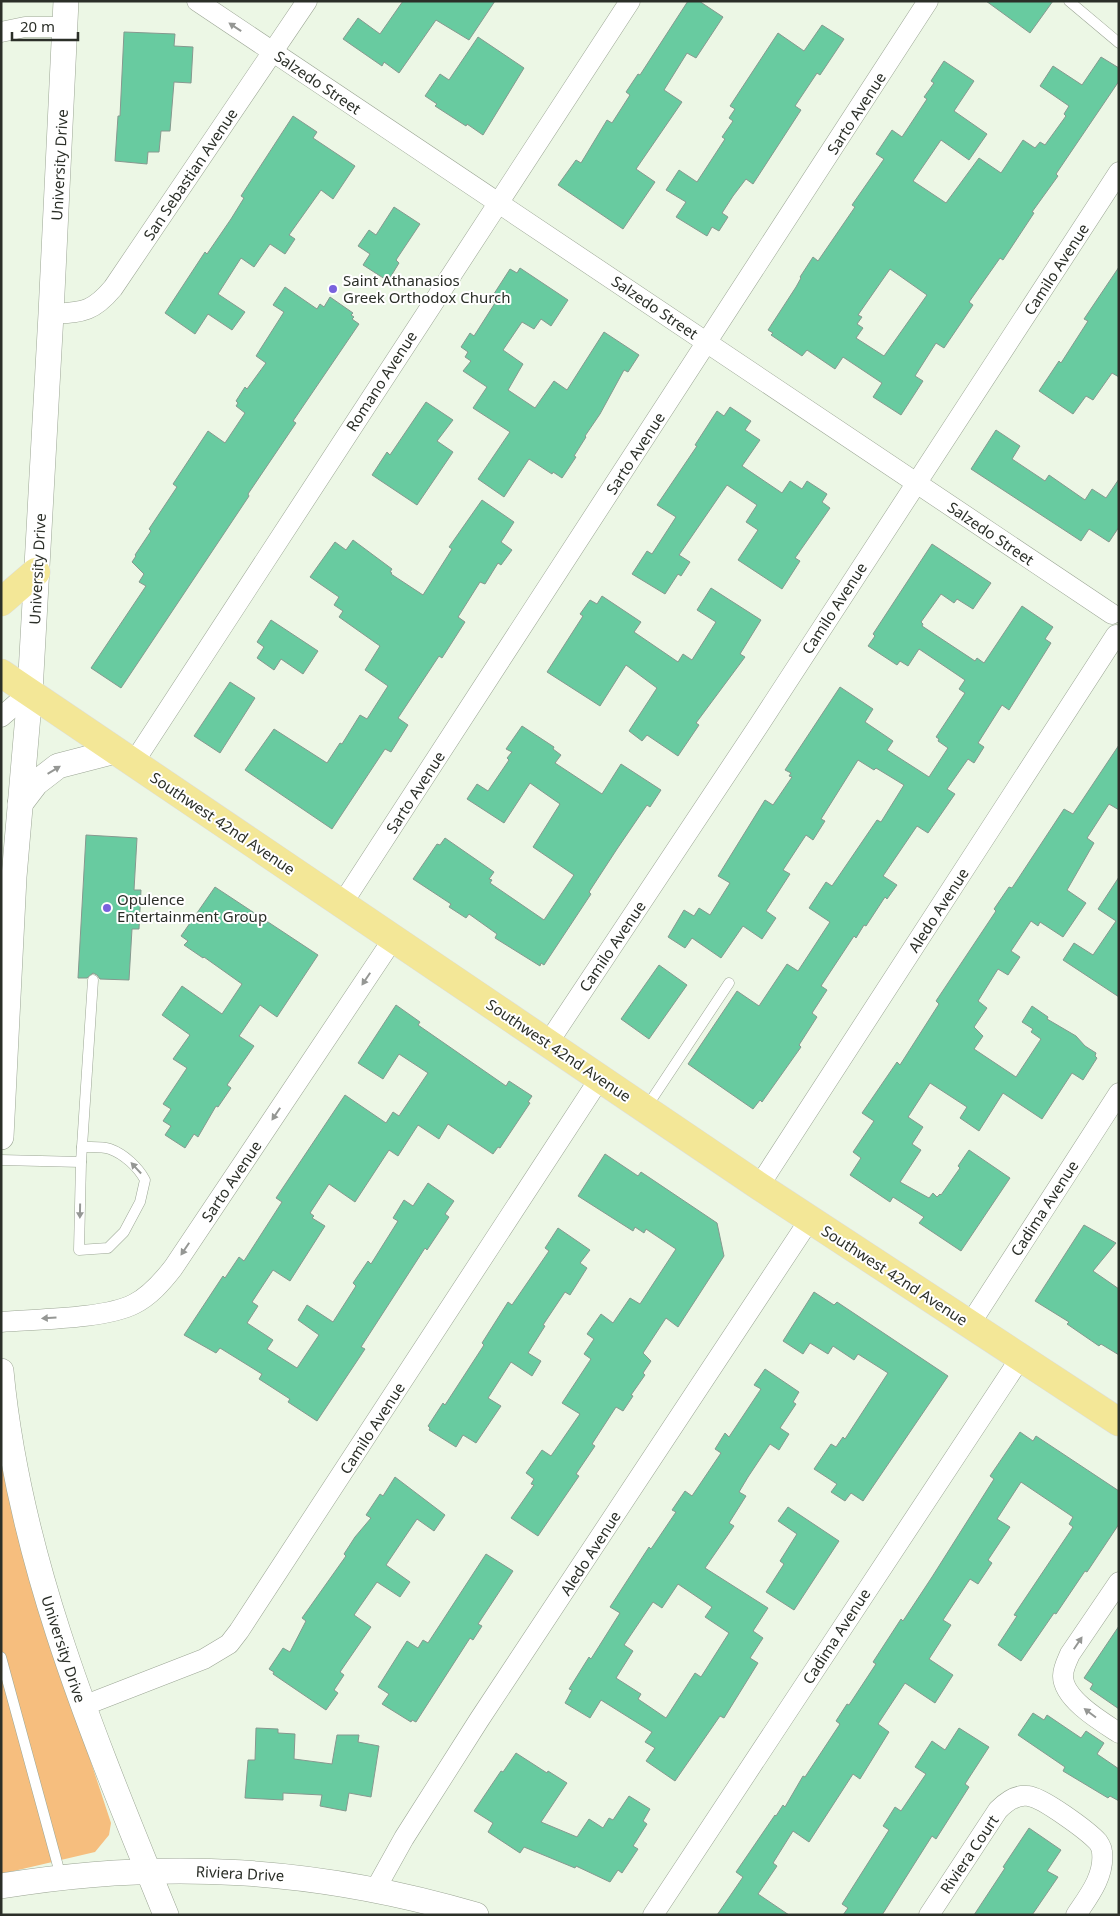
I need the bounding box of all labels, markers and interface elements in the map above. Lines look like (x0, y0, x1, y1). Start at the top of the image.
scale bar (12, 10, 79, 42)
text: 20 m (20, 16, 55, 36)
one-way arrow (228, 22, 242, 32)
street label: Salzedo Street (271, 46, 366, 119)
street label: Sarto Avenue (822, 68, 890, 158)
street label: San Sebastian Avenue (138, 104, 242, 244)
street label: University Drive (46, 109, 72, 221)
street label: Camilo Avenue (1019, 219, 1093, 319)
place label: Saint Athanasios Greek Orthodox Church (343, 270, 511, 307)
street label: Salzedo Street (608, 271, 703, 344)
marker: Saint Athanasios Greek Orthodox Church (327, 283, 339, 295)
street label: Romano Avenue (341, 327, 421, 435)
street label: Sarto Avenue (601, 408, 669, 498)
street label: Salzedo Street (944, 497, 1039, 570)
street label: University Drive (24, 513, 50, 625)
street label: Camilo Avenue (797, 558, 871, 658)
street label: Sarto Avenue (381, 747, 449, 837)
one-way arrow (47, 765, 60, 774)
street label: Southwest 42nd Avenue (147, 767, 299, 879)
street label: Aledo Avenue (903, 864, 973, 956)
place label: Opulence Entertainment Group (117, 889, 267, 926)
street label: Camilo Avenue (574, 897, 650, 995)
marker: Opulence Entertainment Group (101, 902, 113, 914)
one-way arrow (361, 973, 371, 986)
street label: Southwest 42nd Avenue (483, 994, 635, 1106)
one-way arrow (271, 1108, 281, 1121)
street label: Sarto Avenue (196, 1136, 266, 1226)
street label: Cadima Avenue (1006, 1156, 1082, 1260)
one-way arrow (130, 1163, 142, 1175)
one-way arrow (76, 1203, 84, 1219)
street label: Southwest 42nd Avenue (818, 1220, 972, 1330)
one-way arrow (180, 1243, 190, 1256)
one-way arrow (41, 1315, 57, 1323)
street label: Camilo Avenue (335, 1378, 409, 1478)
street label: Aledo Avenue (555, 1507, 625, 1599)
street label: Cadima Avenue (798, 1584, 874, 1688)
street label: University Drive (37, 1593, 91, 1705)
one-way arrow (1073, 1637, 1083, 1650)
one-way arrow (1084, 1707, 1097, 1718)
street label: Riviera Court (935, 1810, 1003, 1897)
street label: Riviera Drive (195, 1861, 285, 1885)

